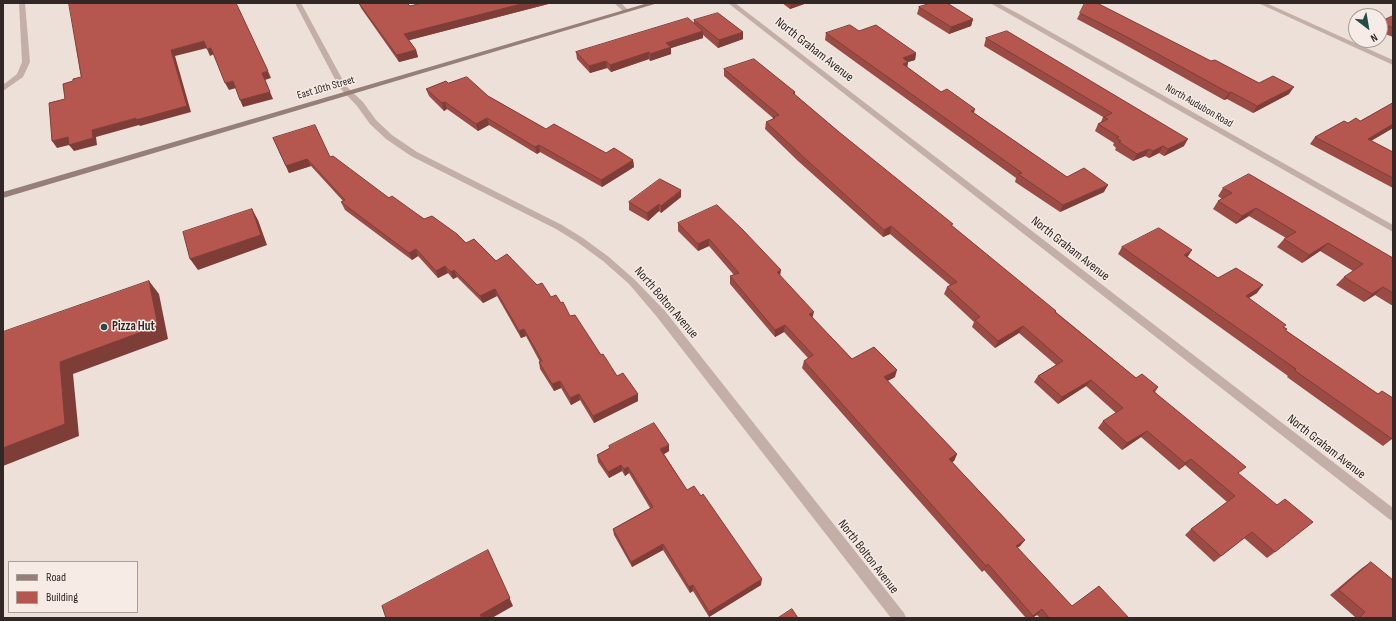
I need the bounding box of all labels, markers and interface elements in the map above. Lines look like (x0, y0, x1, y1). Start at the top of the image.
north arrow (1348, 8, 1388, 48)
street label: North Graham Avenue (772, 15, 856, 85)
text: N (1368, 31, 1380, 45)
street label: East 10th Street (296, 73, 356, 103)
street label: North Audubon Road (1163, 81, 1235, 131)
street label: North Graham Avenue (1028, 214, 1112, 284)
street label: North Bolton Avenue (631, 264, 701, 342)
place label: Pizza Hut (112, 319, 155, 335)
marker: Pizza Hut (99, 322, 109, 332)
street label: North Graham Avenue (1284, 412, 1368, 482)
street label: North Bolton Avenue (834, 517, 902, 597)
legend (8, 561, 138, 613)
text: Road (46, 570, 66, 585)
text: Building (46, 590, 78, 605)

